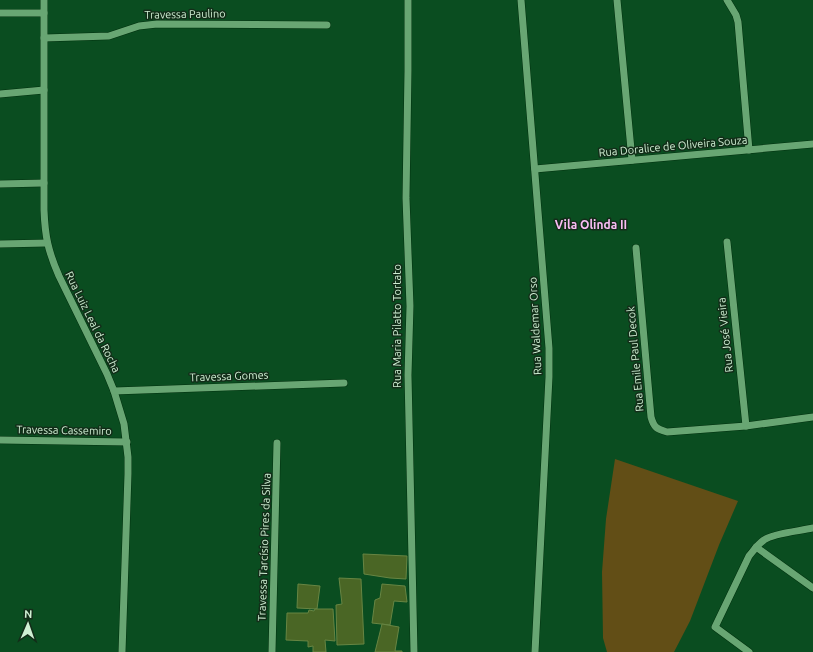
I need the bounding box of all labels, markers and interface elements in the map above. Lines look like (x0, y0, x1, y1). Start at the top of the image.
street label: Travessa Paulino (144, 7, 226, 21)
street label: Rua Doralice de Oliveira Souza (598, 134, 748, 158)
district label: Vila Olinda II (555, 218, 627, 231)
street label: Rua Maria Pilatto Tortato (391, 264, 403, 388)
street label: Rua Luiz Leal da Rocha (63, 269, 123, 375)
street label: Rua Waldemar Orso (526, 277, 544, 375)
street label: Rua José Vieira (715, 297, 735, 373)
street label: Rua Emile Paul Decok (624, 305, 646, 412)
street label: Travessa Gomes (189, 369, 269, 383)
street label: Travessa Cassemiro (16, 423, 112, 437)
street label: Travessa Tarcísio Pires da Silva (255, 473, 273, 621)
north arrow (8, 604, 48, 644)
text: N (24, 608, 33, 620)

